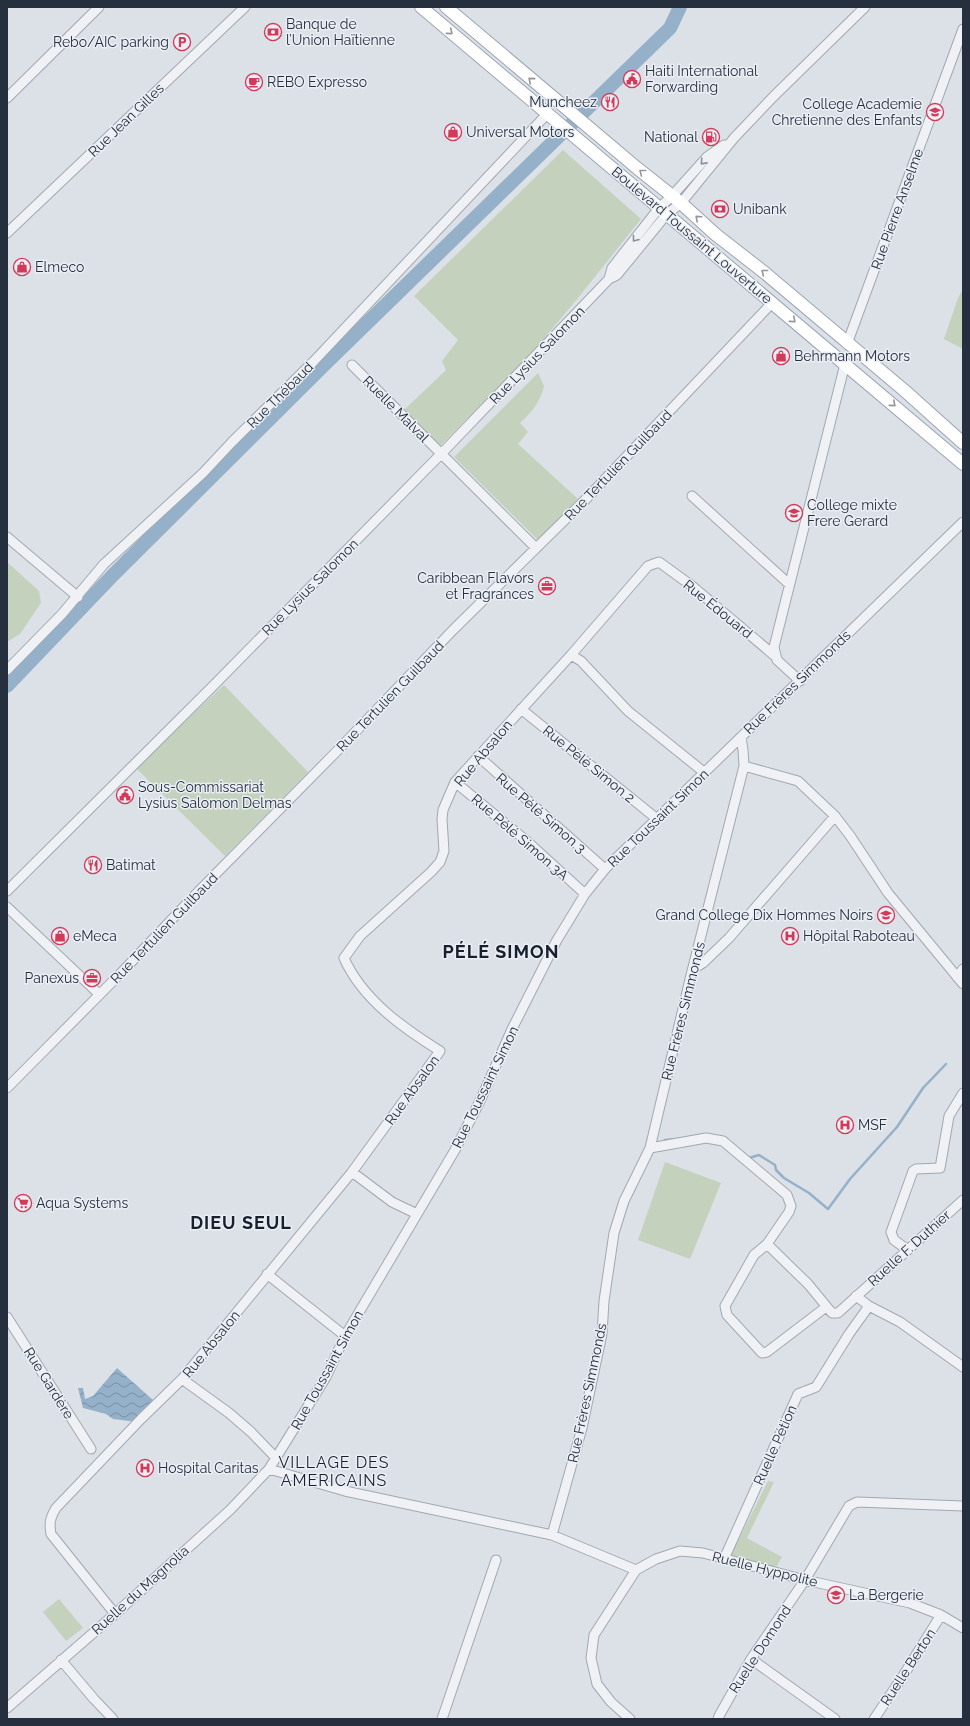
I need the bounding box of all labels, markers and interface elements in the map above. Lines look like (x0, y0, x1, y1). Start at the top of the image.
place label: Banque de l’Union Haïtienne (286, 16, 395, 48)
bank icon: Banque de l’Union Haïtienne (263, 22, 283, 42)
one-way arrow (446, 28, 453, 35)
parking icon: Rebo/AIC parking (172, 32, 192, 52)
place label: Rebo/AIC parking (53, 34, 169, 50)
place label: Haiti International Forwarding (645, 63, 758, 95)
public building icon: Haiti International Forwarding (622, 69, 642, 89)
cafe icon: REBO Expresso (244, 72, 264, 92)
place label: REBO Expresso (267, 74, 367, 90)
one-way arrow (529, 77, 536, 84)
street label: Rue Jean Gilles (85, 80, 167, 160)
restaurant icon: Muncheez (600, 92, 620, 112)
place label: Muncheez (529, 94, 597, 110)
place label: College Academie Chretienne des Enfants (772, 96, 922, 128)
school or university icon: College Academie Chretienne des Enfants (925, 102, 945, 122)
shop icon: Universal Motors (443, 122, 463, 142)
place label: Universal Motors (466, 124, 575, 140)
fuel station icon: National (701, 127, 721, 147)
place label: National (644, 129, 698, 145)
street label: Rue Pierre Anselme (868, 146, 926, 272)
one-way arrow (700, 157, 707, 165)
street label: Boulevard Toussaint Louverture (609, 163, 775, 307)
one-way arrow (639, 170, 646, 177)
bank icon: Unibank (710, 199, 730, 219)
place label: Unibank (733, 201, 787, 217)
one-way arrow (695, 216, 703, 223)
one-way arrow (632, 234, 639, 241)
shop icon: Elmeco (12, 257, 32, 277)
place label: Elmeco (35, 259, 84, 275)
one-way arrow (761, 270, 768, 277)
street label: Rue Lysius Salomon (486, 303, 588, 407)
one-way arrow (788, 316, 796, 323)
shop icon: Behrmann Motors (771, 346, 791, 366)
place label: Behrmann Motors (794, 348, 910, 364)
street label: Rue Thébaud (244, 359, 316, 431)
street label: Ruelle Malval (360, 373, 433, 446)
one-way arrow (888, 400, 895, 407)
street label: Rue Tertulien Guilbaud (561, 407, 675, 523)
place label: College mixte Frere Gerard (807, 497, 897, 529)
school or university icon: College mixte Frere Gerard (784, 503, 804, 523)
street label: Rue Lysius Salomon (258, 535, 362, 639)
place label: Caribbean Flavors et Fragrances (417, 570, 534, 602)
office icon: Caribbean Flavors et Fragrances (537, 576, 557, 596)
street label: Rue Édouard (680, 576, 756, 642)
street label: Rue Frères Simmonds (740, 627, 854, 737)
street label: Rue Tertulien Guilbaud (333, 638, 447, 754)
street label: Rue Absalon (451, 717, 515, 789)
street label: Rue Pélé Simon 2 (540, 722, 638, 806)
street label: Rue Toussaint Simon (604, 766, 712, 870)
street label: Rue Pélé Simon 3 (493, 770, 589, 856)
place label: Sous-Commissariat Lysius Salomon Delmas (138, 779, 292, 811)
public building icon: Sous-Commissariat Lysius Salomon Delmas (115, 785, 135, 805)
street label: Rue Pélé Simon 3A (468, 791, 572, 884)
restaurant icon: Batimat (83, 855, 103, 875)
place label: Batimat (106, 857, 156, 873)
street label: Rue Tertulien Guilbaud (107, 870, 221, 986)
school or university icon: Grand College Dix Hommes Noirs (876, 905, 896, 925)
place label: Grand College Dix Hommes Noirs (656, 907, 873, 923)
shop icon: eMeca (50, 926, 70, 946)
hospital icon: Hôpital Raboteau (780, 926, 800, 946)
place label: eMeca (73, 928, 117, 944)
place label: Hôpital Raboteau (803, 928, 915, 944)
street label: Rue Frères Simmonds (658, 940, 708, 1082)
district label: PÉLÉ SIMON (443, 941, 559, 962)
office icon: Panexus (82, 968, 102, 988)
place label: Panexus (25, 970, 79, 986)
street label: Rue Toussaint Simon (448, 1023, 522, 1151)
street label: Rue Absalon (382, 1052, 442, 1128)
hospital icon: MSF (835, 1115, 855, 1135)
place label: MSF (858, 1117, 887, 1133)
supermarket icon: Aqua Systems (13, 1193, 33, 1213)
place label: Aqua Systems (36, 1195, 128, 1211)
street label: Ruelle F. Duthier (864, 1207, 954, 1289)
district label: DIEU SEUL (190, 1212, 292, 1233)
street label: Rue Absalon (179, 1307, 243, 1381)
street label: Rue Toussaint Simon (288, 1308, 366, 1432)
street label: Rue Frères Simmonds (564, 1322, 610, 1464)
street label: Rue Gardère (21, 1344, 77, 1422)
street label: Ruelle Pétion (750, 1402, 800, 1488)
district label: VILLAGE DES AMERICAINS (279, 1453, 390, 1490)
hospital icon: Hospital Caritas (135, 1458, 155, 1478)
place label: Hospital Caritas (158, 1460, 259, 1476)
street label: Ruelle du Magnolia (88, 1542, 192, 1638)
street label: Ruelle Hyppolite (711, 1548, 819, 1590)
school or university icon: La Bergerie (826, 1585, 846, 1605)
place label: La Bergerie (849, 1587, 924, 1603)
street label: Ruelle Domond (726, 1602, 794, 1696)
street label: Ruelle Berton (877, 1626, 939, 1708)

